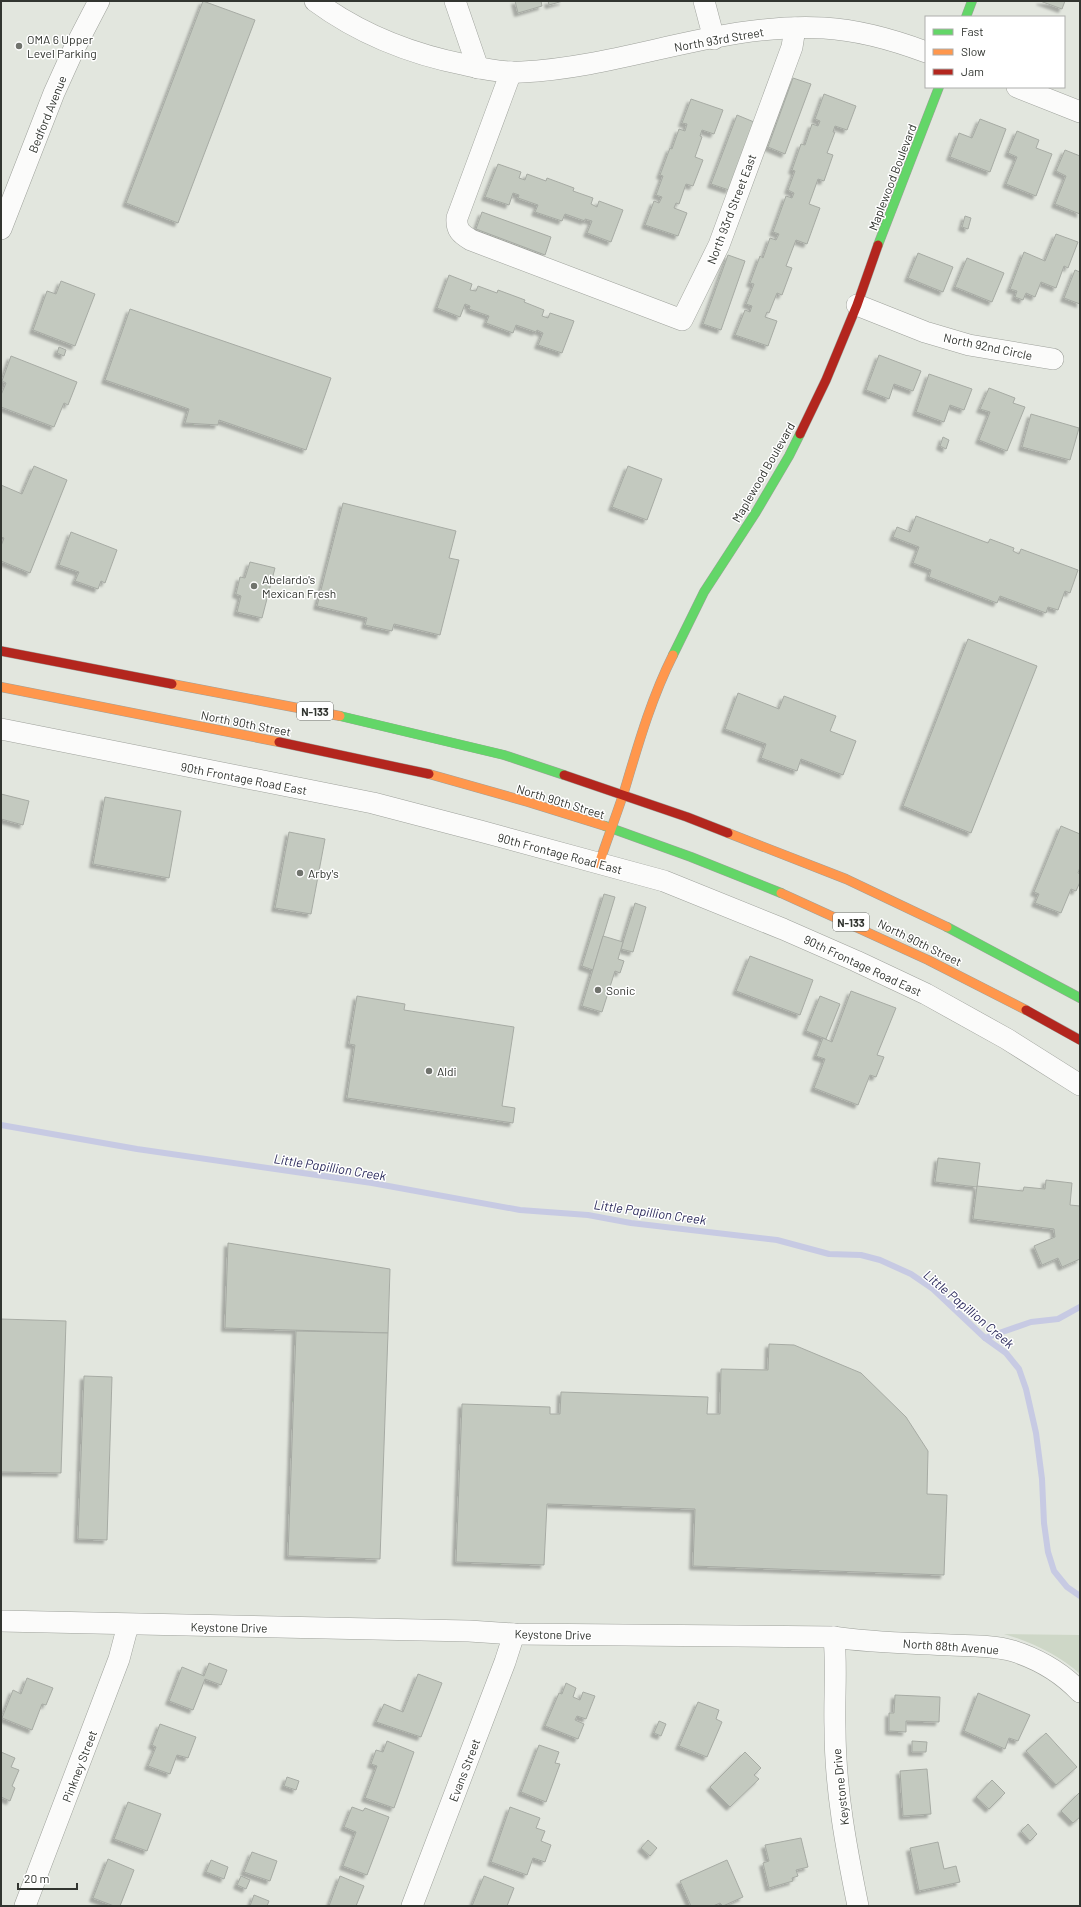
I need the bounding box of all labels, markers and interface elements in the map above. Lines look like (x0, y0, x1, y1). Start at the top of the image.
legend (925, 16, 1065, 88)
street label: North 93rd Street (673, 24, 765, 54)
text: Fast (961, 24, 984, 38)
place label: OMA 6 Upper Level Parking (27, 32, 97, 60)
marker: OMA 6 Upper Level Parking (14, 41, 24, 51)
text: Slow (961, 44, 986, 58)
text: Jam (961, 64, 984, 78)
street label: Bedford Avenue (25, 73, 69, 155)
street label: Maplewood Boulevard (865, 122, 919, 232)
street label: North 93rd Street East (704, 152, 758, 266)
street label: North 92nd Circle (942, 330, 1034, 362)
street label: Maplewood Boulevard (729, 420, 797, 524)
place label: Abelardo's Mexican Fresh (262, 572, 336, 600)
marker: Abelardo's Mexican Fresh (249, 581, 259, 591)
road number: N-133 (297, 702, 333, 720)
street label: North 90th Street (200, 707, 292, 739)
street label: 90th Frontage Road East (180, 759, 308, 797)
street label: North 90th Street (515, 781, 607, 821)
street label: 90th Frontage Road East (496, 830, 624, 876)
place label: Arby's (308, 866, 339, 880)
marker: Arby's (295, 868, 305, 878)
road number: N-133 (833, 913, 869, 931)
street label: North 90th Street (876, 916, 964, 968)
street label: 90th Frontage Road East (802, 932, 924, 998)
place label: Sonic (606, 983, 635, 997)
marker: Sonic (593, 985, 603, 995)
place label: Aldi (437, 1064, 457, 1078)
marker: Aldi (424, 1066, 434, 1076)
water label: Little Papillion Creek (273, 1150, 388, 1184)
water label: Little Papillion Creek (593, 1196, 708, 1228)
water label: Little Papillion Creek (920, 1266, 1018, 1352)
street label: Keystone Drive (190, 1619, 268, 1635)
street label: Keystone Drive (514, 1626, 592, 1642)
street label: North 88th Avenue (902, 1636, 1000, 1656)
street label: Pinkney Street (59, 1728, 99, 1804)
street label: Evans Street (446, 1737, 482, 1803)
street label: Keystone Drive (829, 1748, 851, 1826)
scale bar (18, 1865, 77, 1891)
text: 20 m (24, 1871, 50, 1885)

